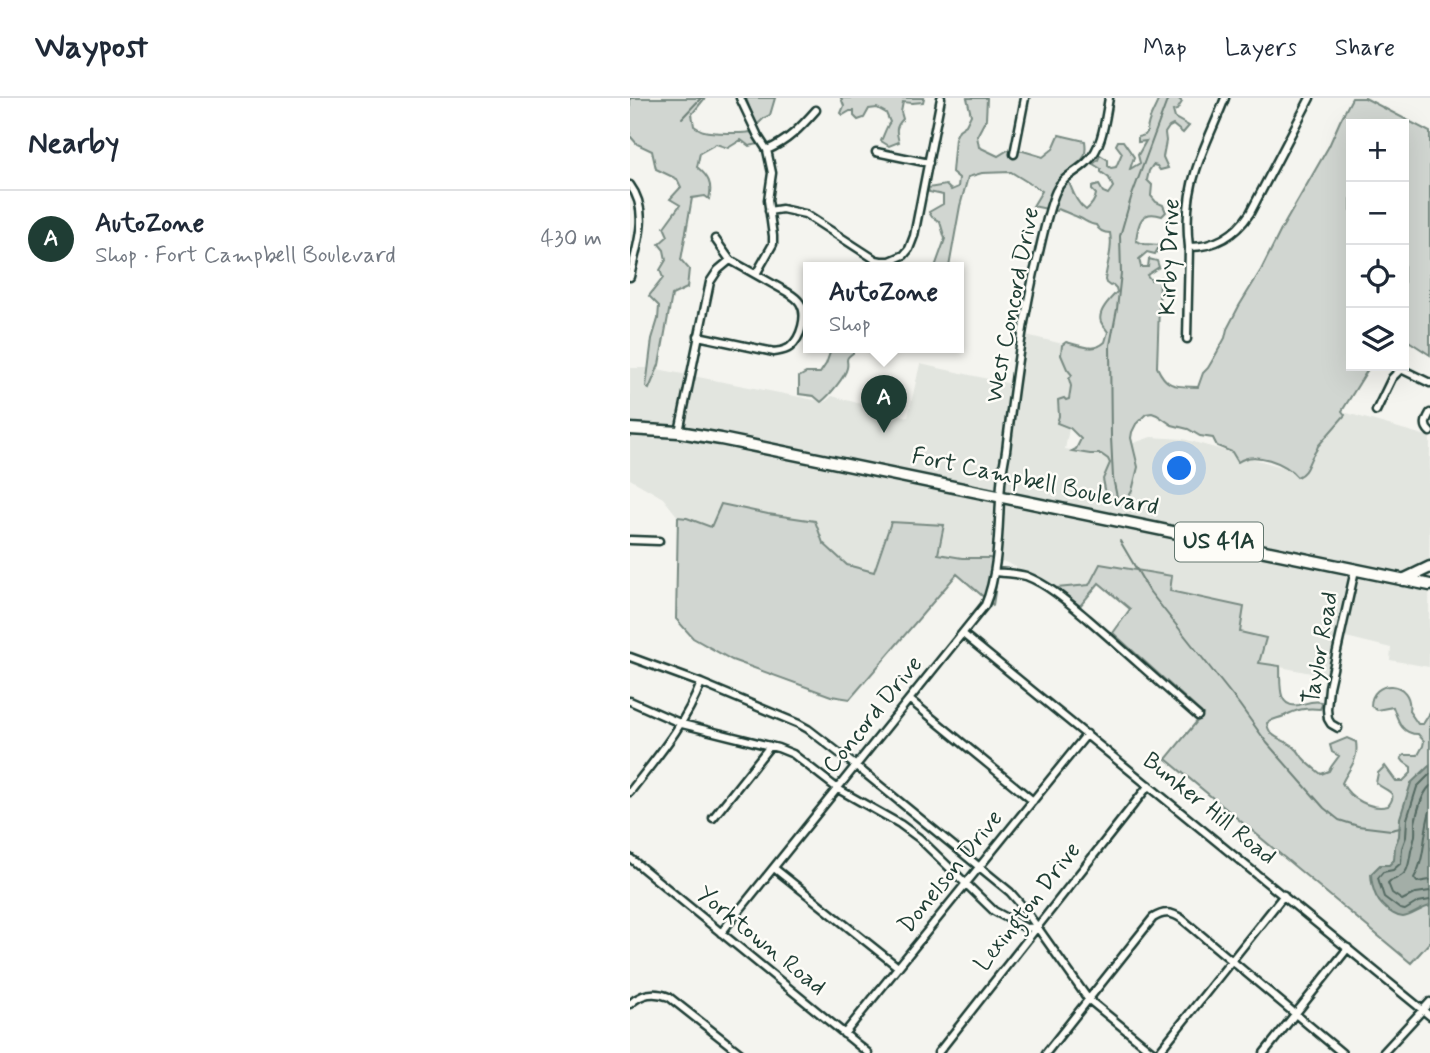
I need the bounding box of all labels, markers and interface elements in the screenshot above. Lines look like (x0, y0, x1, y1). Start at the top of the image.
text: Waypost (35, 26, 148, 70)
text: Map (1143, 33, 1187, 64)
text: Layers (1225, 33, 1297, 64)
text: Share (1335, 33, 1395, 64)
map controls (1346, 119, 1409, 371)
button: + (1346, 119, 1409, 182)
text: Nearby (28, 124, 119, 163)
button: − (1346, 182, 1409, 245)
street label: Kirby Drive (1152, 198, 1188, 316)
street label: West Concord Drive (979, 205, 1047, 405)
text: AutoZone (95, 207, 204, 241)
text: A (43, 224, 59, 254)
text: 430 m (541, 224, 602, 254)
text: Shop · Fort Campbell Boulevard (95, 241, 396, 271)
button: locate (1346, 245, 1409, 308)
popup (803, 262, 964, 353)
text: AutoZone (829, 276, 938, 310)
button: layers (1346, 308, 1409, 371)
text: Shop (829, 310, 871, 340)
pin: A (861, 375, 907, 433)
street label: Fort Campbell Boulevard (909, 441, 1161, 523)
your location (1162, 451, 1196, 485)
road number: US 41A (1175, 522, 1263, 562)
street label: Taylor Road (1296, 589, 1346, 707)
street label: Concord Drive (816, 650, 930, 780)
street label: Bunker Hill Road (1136, 746, 1282, 872)
street label: Donelson Drive (892, 804, 1010, 940)
street label: Lexington Drive (968, 836, 1091, 980)
street label: Yorktown Road (690, 879, 832, 1003)

